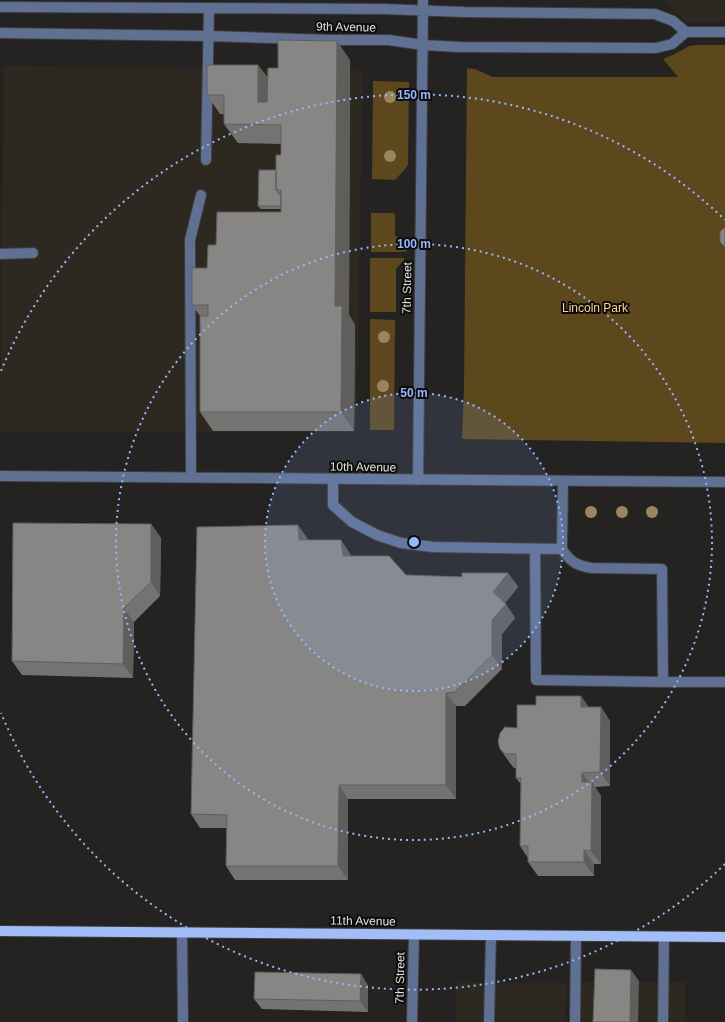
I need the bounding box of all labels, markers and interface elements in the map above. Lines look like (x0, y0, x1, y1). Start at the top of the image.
street label: 9th Avenue (316, 19, 376, 35)
text: 150 m (397, 88, 431, 102)
text: 100 m (397, 237, 431, 251)
street label: 7th Street (400, 261, 414, 314)
park label: Lincoln Park (562, 301, 629, 315)
text: 50 m (400, 386, 428, 400)
street label: 10th Avenue (330, 459, 397, 475)
centre of rings (407, 535, 421, 549)
street label: 11th Avenue (330, 913, 396, 929)
street label: 7th Street (393, 951, 407, 1004)

